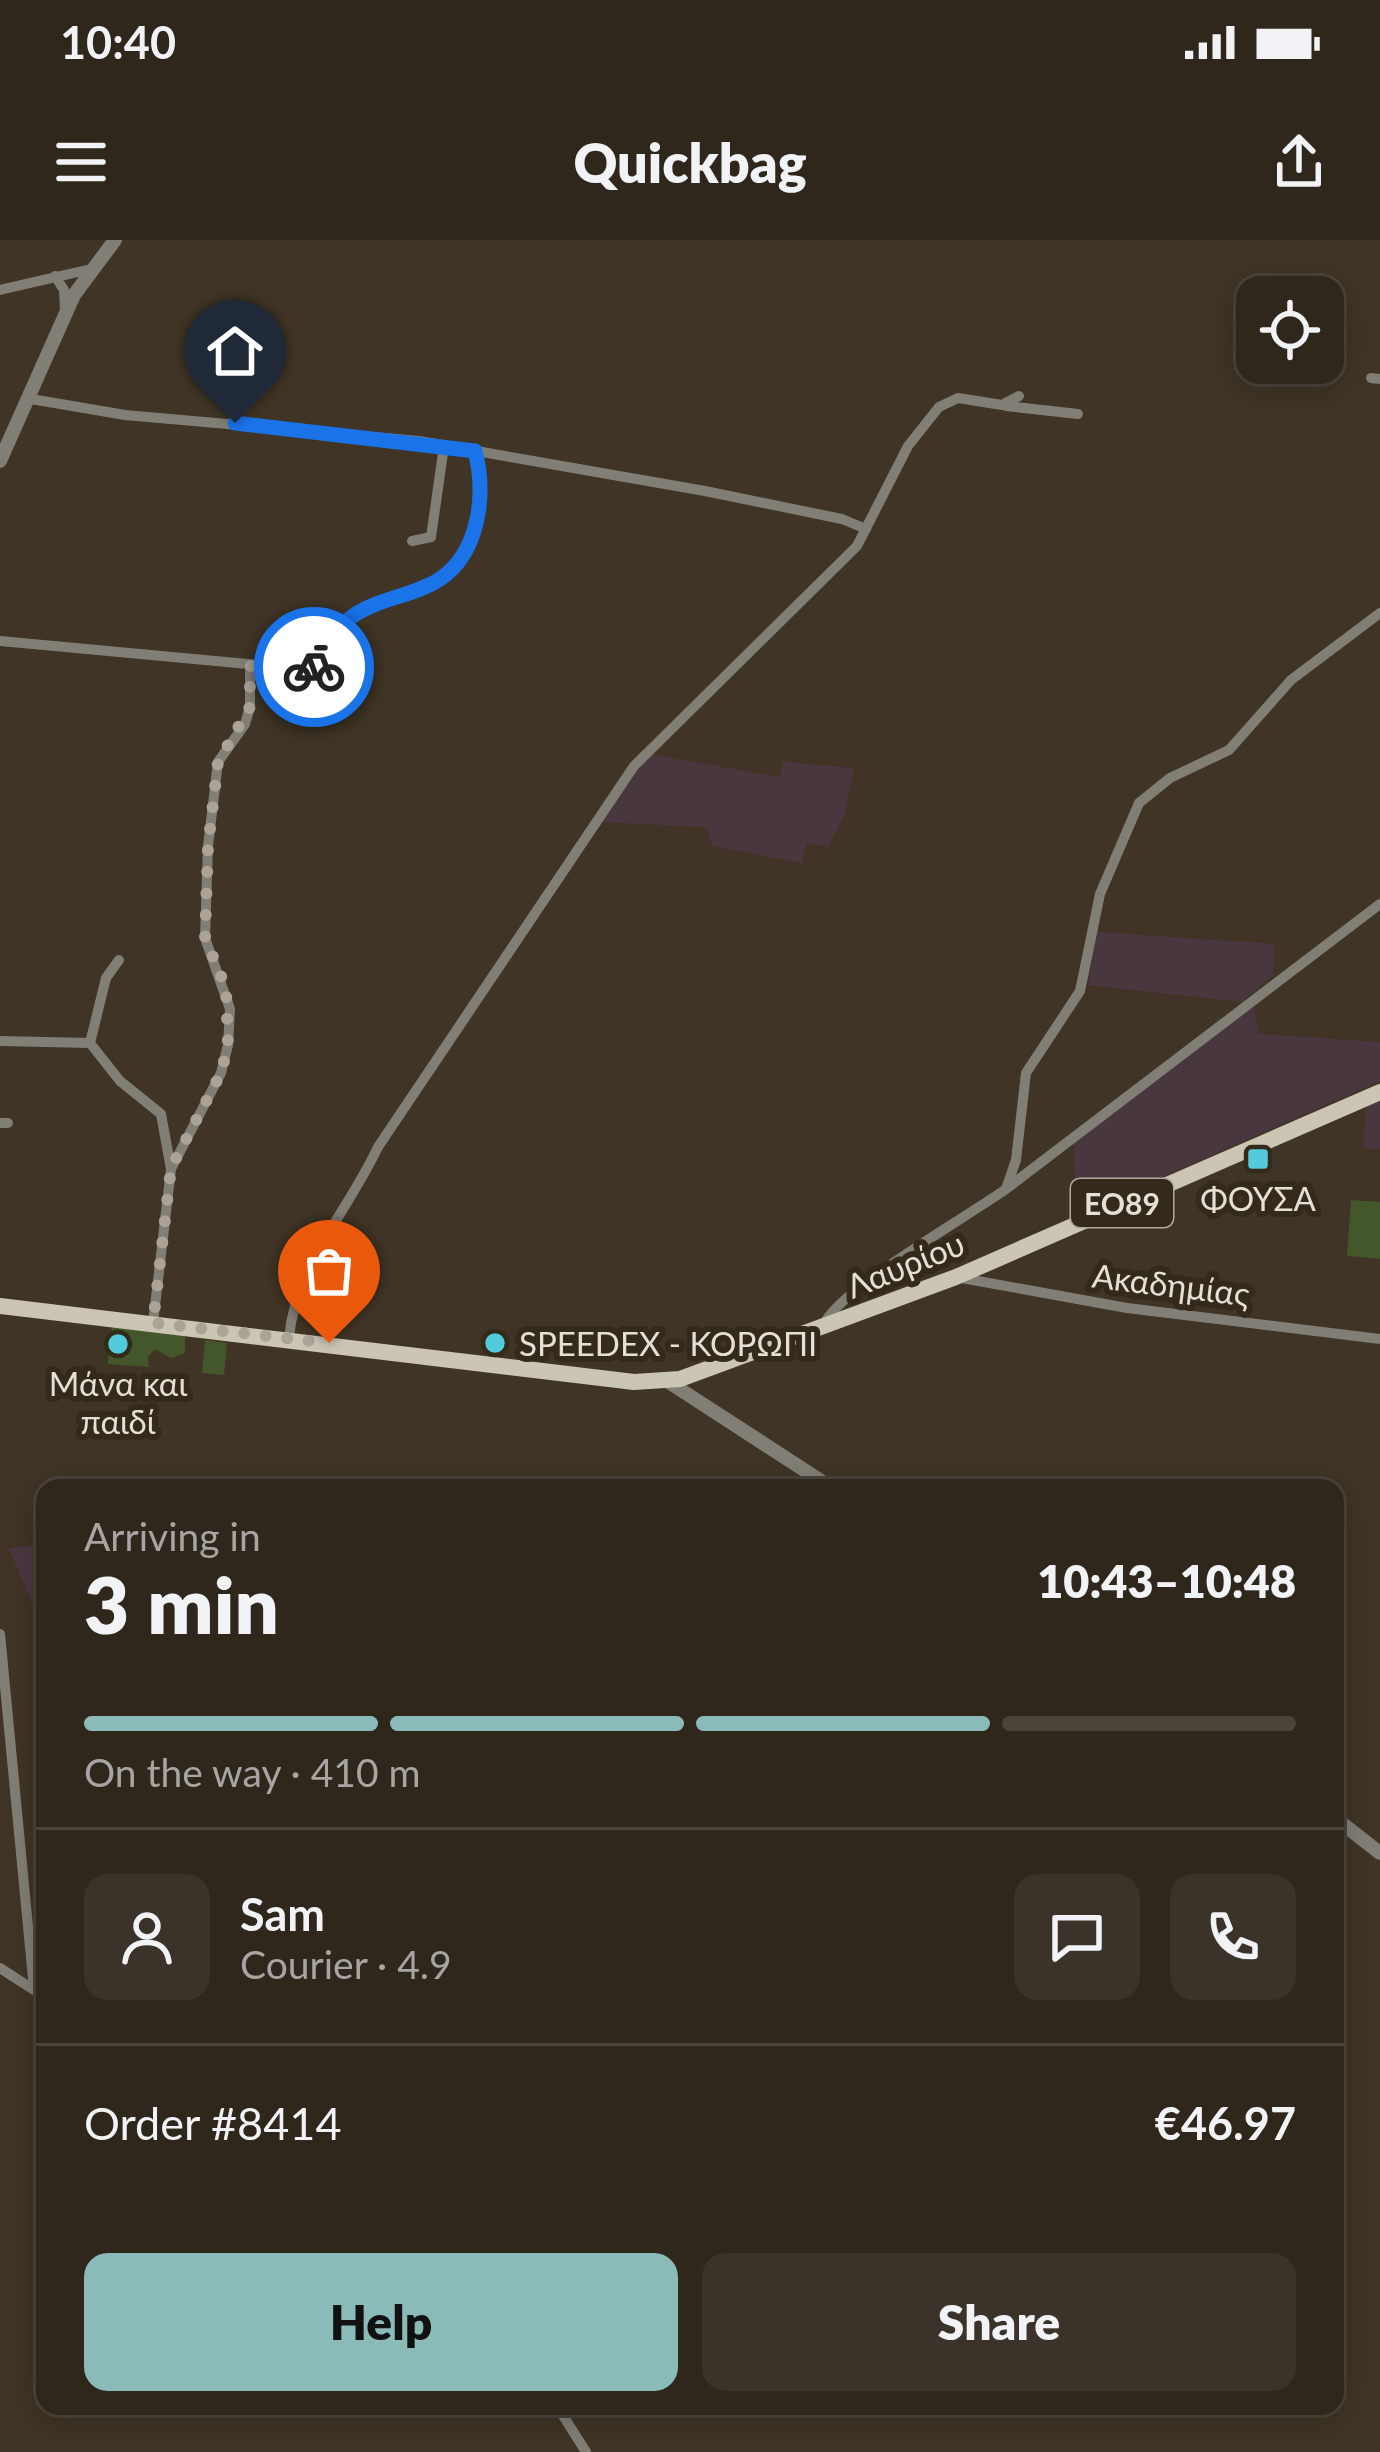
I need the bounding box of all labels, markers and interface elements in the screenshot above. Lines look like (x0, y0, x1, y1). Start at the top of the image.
text: 10:40 (60, 15, 176, 69)
icon: menu (48, 129, 114, 195)
icon: share (1266, 129, 1332, 195)
text: Quickbag (573, 130, 807, 195)
map controls (1236, 276, 1344, 384)
button: locate (1236, 276, 1344, 384)
pin (184, 300, 286, 423)
icon: home (202, 318, 268, 384)
courier (254, 607, 374, 727)
icon: bike (281, 634, 347, 700)
marker: ΦΟΥΣΑ (1245, 1146, 1271, 1172)
place label: ΦΟΥΣΑ (1200, 1178, 1316, 1218)
road number: ΕΟ89 (1071, 1179, 1173, 1227)
pin (278, 1220, 380, 1343)
street label: Λαυρίου (840, 1222, 970, 1306)
icon: bag (296, 1238, 362, 1304)
street label: Ακαδημίας (1090, 1255, 1252, 1313)
place label: SPEEDEX - ΚΟΡΩΠΙ (519, 1323, 817, 1363)
marker: SPEEDEX - ΚΟΡΩΠΙ (482, 1330, 508, 1356)
marker: Μάνα και παιδί (105, 1331, 131, 1357)
place label: Μάνα και παιδί (49, 1363, 187, 1441)
text: Arriving in (84, 1513, 261, 1559)
text: 10:43–10:48 (1037, 1554, 1296, 1608)
text: 3 min (84, 1557, 279, 1651)
text: On the way · 410 m (84, 1749, 421, 1795)
button: person (84, 1874, 210, 2000)
button: chat (1014, 1874, 1140, 2000)
button: phone (1170, 1874, 1296, 2000)
text: Sam (240, 1887, 325, 1941)
text: Courier · 4.9 (240, 1941, 452, 1987)
text: Order #8414 (84, 2096, 342, 2150)
text: €46.97 (1155, 2096, 1296, 2150)
button: Help (84, 2253, 678, 2391)
button: Share (702, 2253, 1296, 2391)

